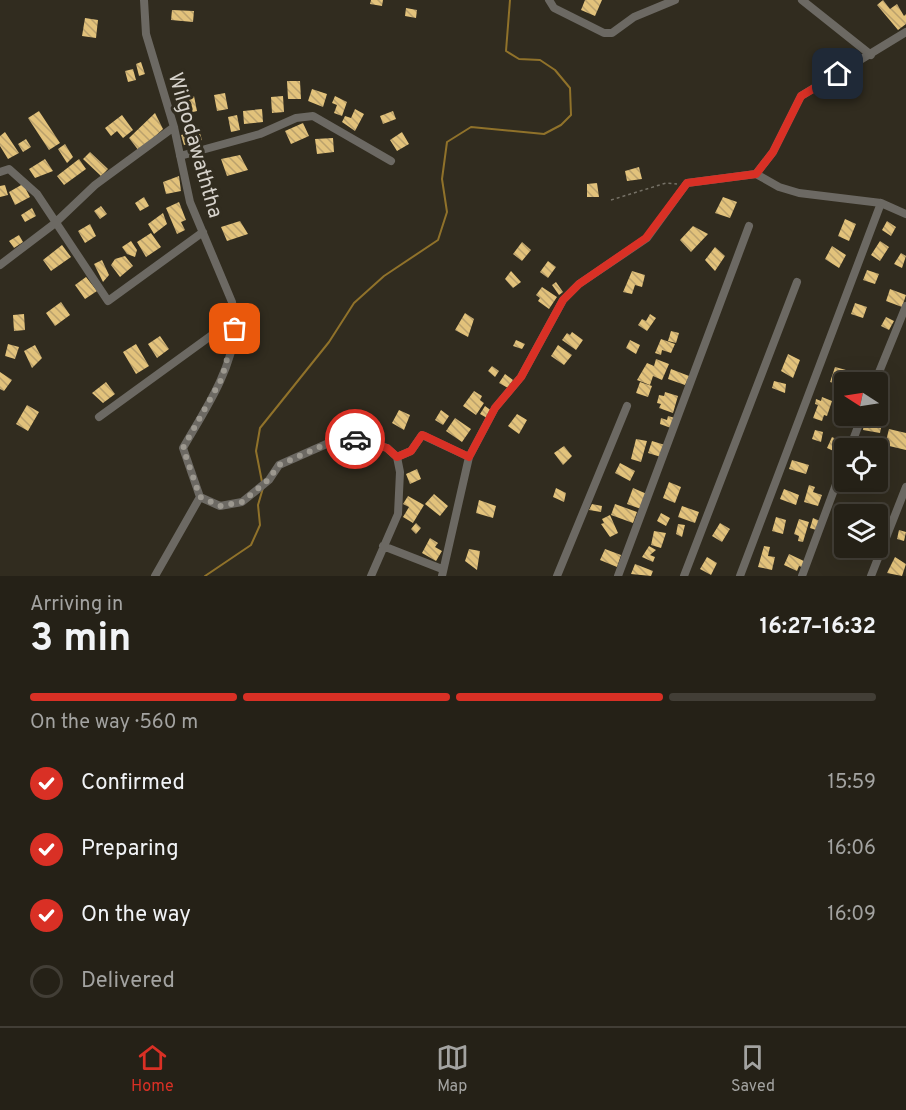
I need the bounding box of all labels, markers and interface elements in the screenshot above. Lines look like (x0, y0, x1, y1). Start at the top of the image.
pin (812, 48, 863, 99)
icon: home (821, 57, 854, 90)
street label: Wilgodawaththa (161, 70, 228, 221)
pin (209, 303, 260, 354)
icon: bag (218, 312, 251, 345)
north arrow (834, 372, 888, 426)
map controls (834, 372, 888, 558)
courier (325, 409, 385, 469)
icon: car (339, 423, 372, 456)
button: locate (834, 438, 888, 492)
button: layers (834, 504, 888, 558)
text: Arriving in (30, 592, 123, 618)
text: 16:27–16:32 (760, 614, 876, 641)
text: 3 min (30, 616, 131, 665)
text: On the way · 560 m (30, 710, 198, 736)
icon: check (30, 767, 63, 800)
text: Confirmed (81, 770, 185, 797)
text: 15:59 (827, 770, 876, 796)
icon: check (30, 833, 63, 866)
text: Preparing (81, 836, 179, 863)
text: 16:06 (827, 836, 876, 862)
icon: check (30, 899, 63, 932)
text: On the way (81, 902, 191, 929)
text: 16:09 (827, 902, 876, 928)
text: Delivered (81, 968, 175, 995)
tab: Home (131, 1041, 174, 1097)
tab: Map (436, 1041, 469, 1097)
tab: Saved (731, 1041, 775, 1097)

